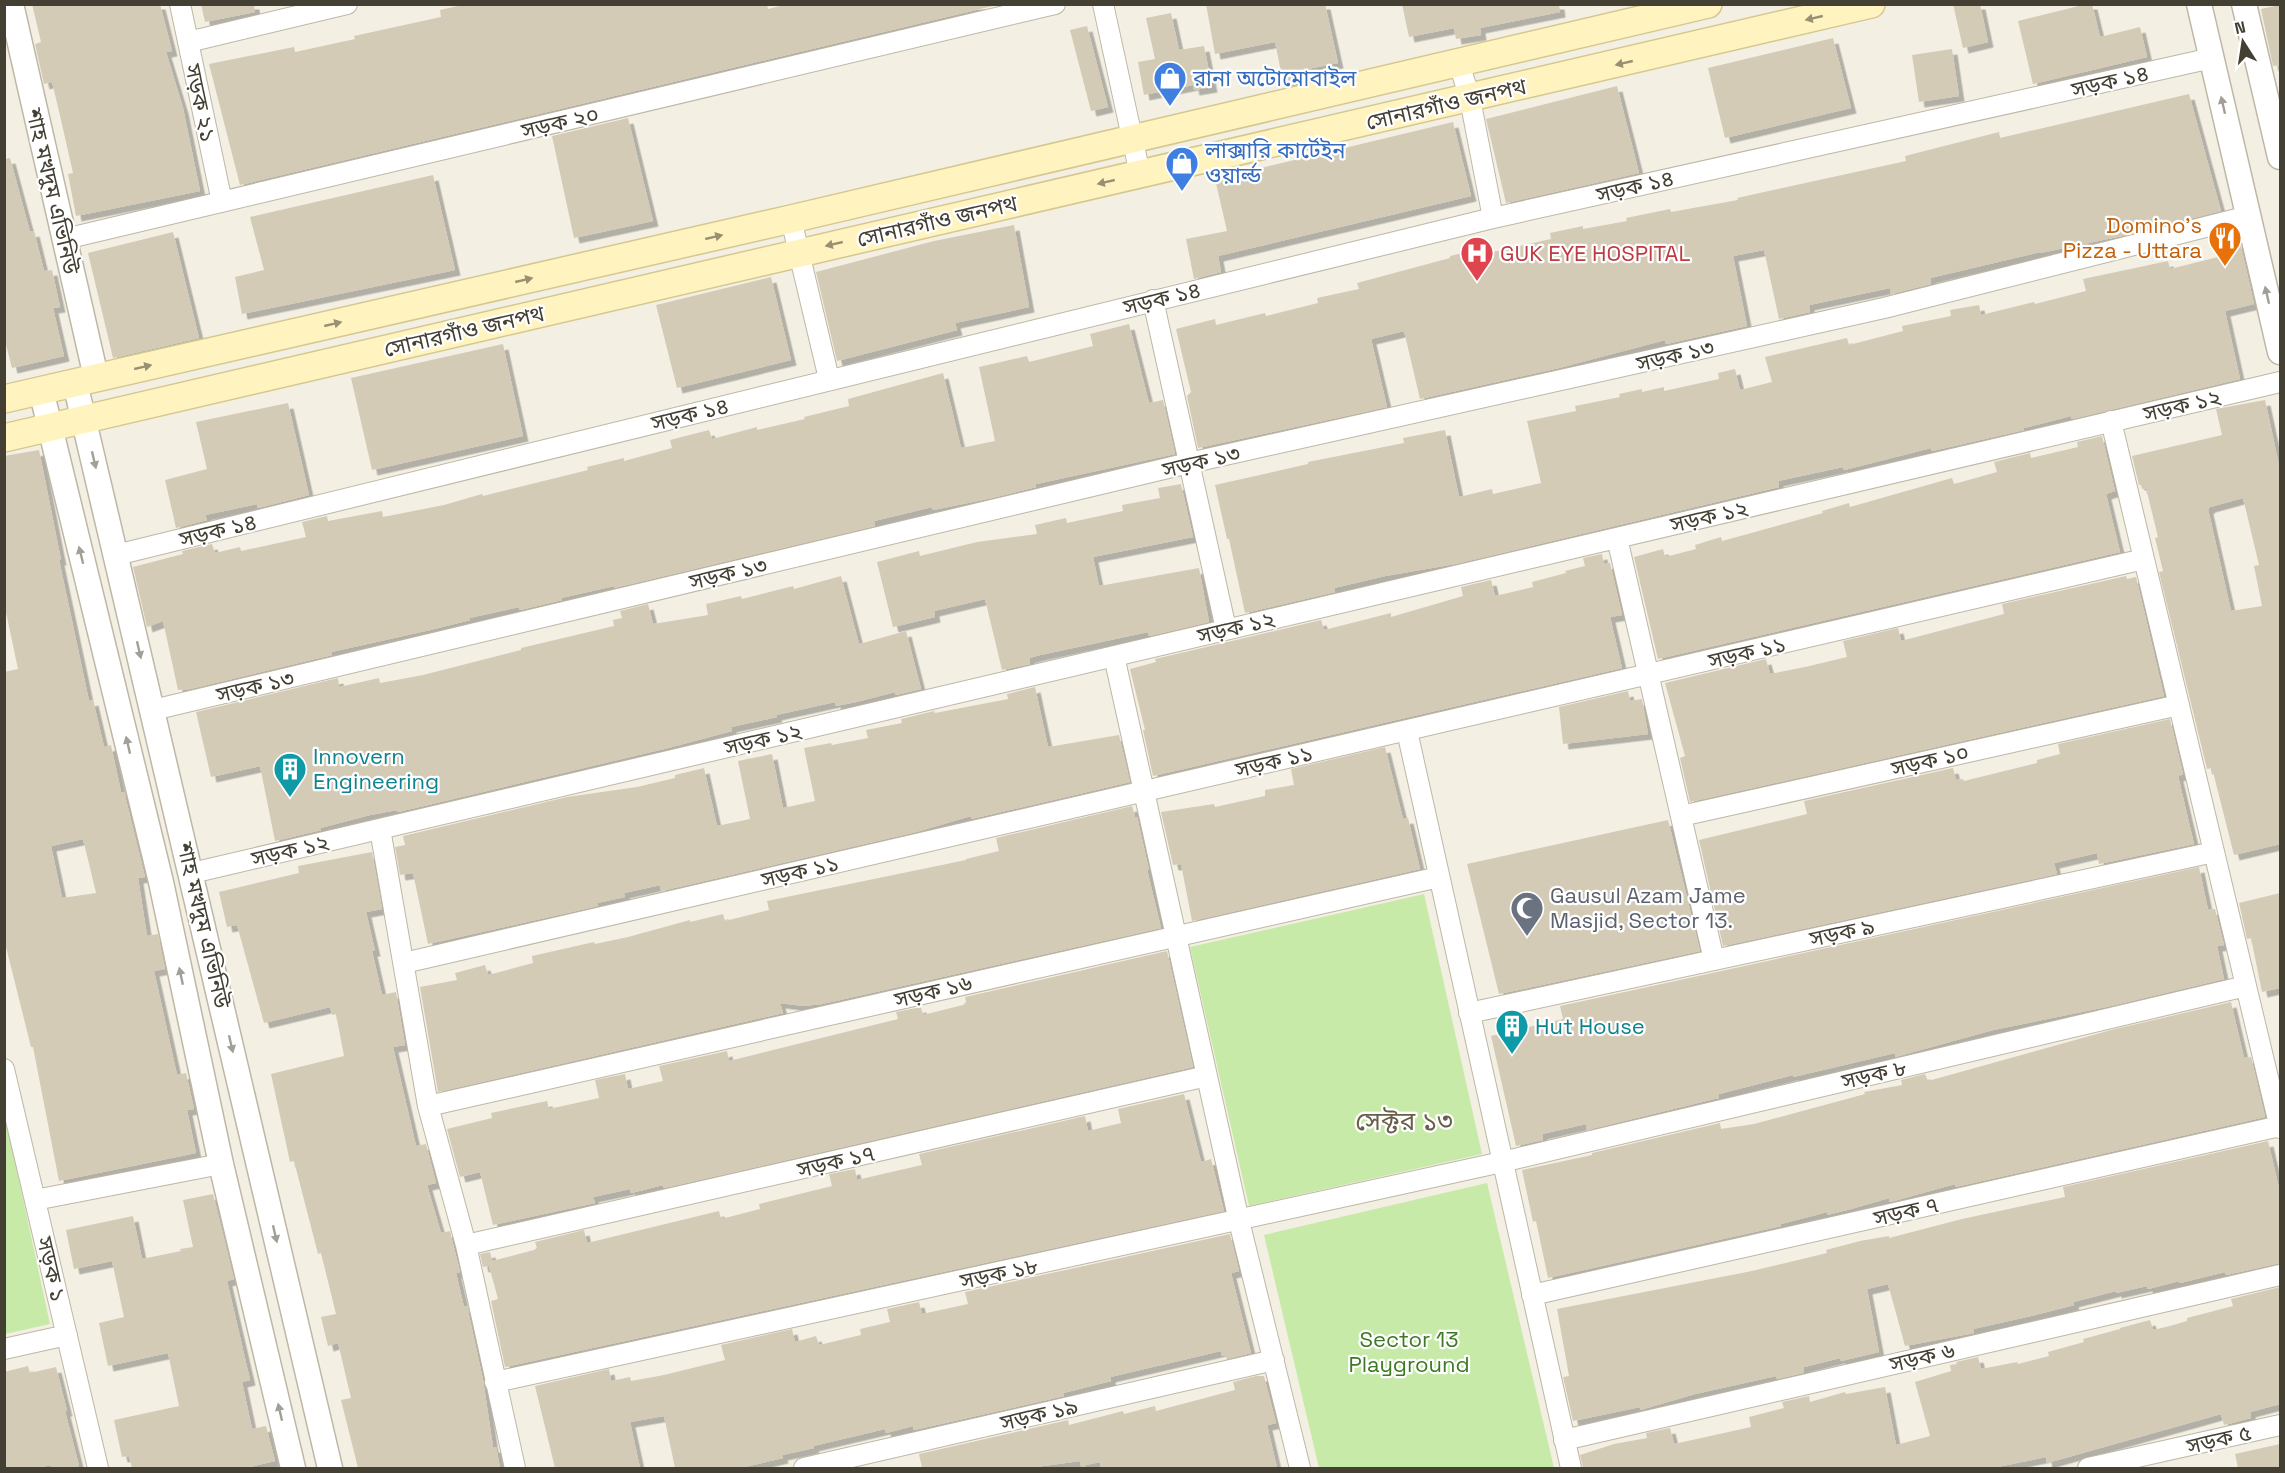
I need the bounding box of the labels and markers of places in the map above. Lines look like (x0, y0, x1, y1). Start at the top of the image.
shop icon: রানা অটোমোবাইল (1152, 60, 1188, 107)
place label: রানা অটোমোবাইল (1192, 64, 1357, 92)
place label: লাক্সারি কার্টেইন ওয়ার্ল্ড (1204, 136, 1346, 189)
shop icon: লাক্সারি কার্টেইন ওয়ার্ল্ড (1164, 145, 1200, 192)
place label: Domino's Pizza - Uttara (2063, 211, 2202, 264)
restaurant icon: Domino's Pizza - Uttara (2207, 220, 2243, 267)
hospital icon: GUK EYE HOSPITAL (1459, 235, 1495, 282)
place label: GUK EYE HOSPITAL (1500, 239, 1690, 267)
place label: Innovern Engineering (313, 742, 439, 795)
building icon: Innovern Engineering (272, 751, 308, 798)
place label: Gausul Azam Jame Masjid, Sector 13. (1550, 881, 1746, 934)
mosque icon: Gausul Azam Jame Masjid, Sector 13. (1509, 890, 1545, 937)
building icon: Hut House (1494, 1008, 1530, 1055)
place label: Hut House (1535, 1012, 1645, 1040)

